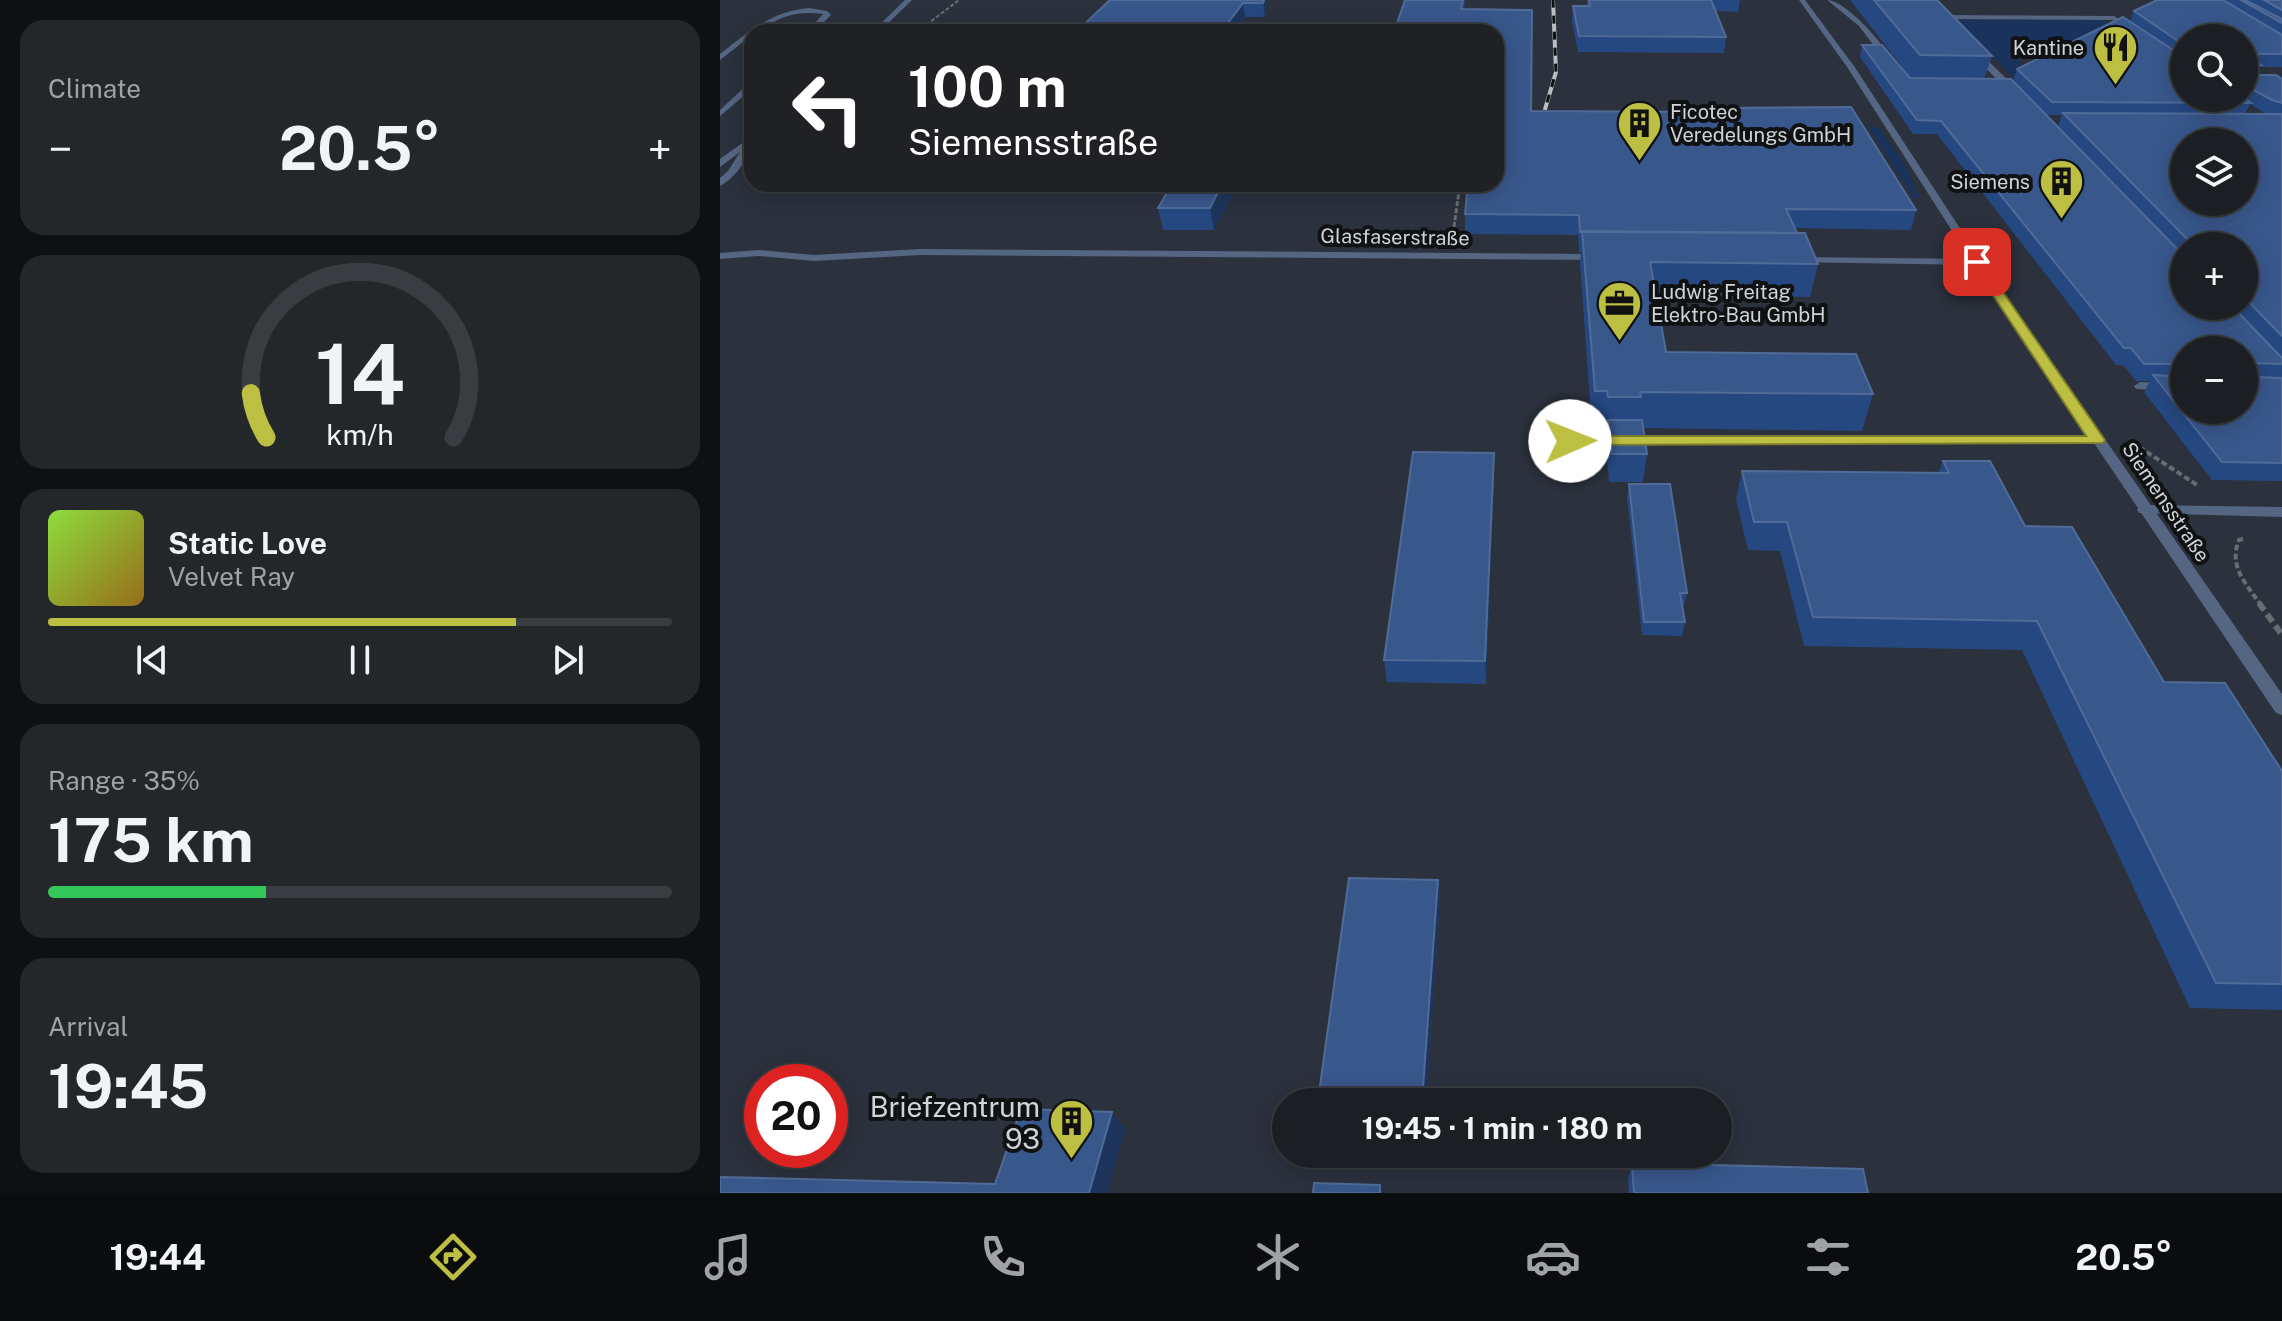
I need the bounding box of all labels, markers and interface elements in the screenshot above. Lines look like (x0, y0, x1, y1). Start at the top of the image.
restaurant icon: Kantine (2091, 24, 2139, 87)
map controls (2170, 24, 2258, 424)
button: search (2170, 24, 2258, 112)
place label: Kantine (2013, 36, 2084, 60)
text: 100 m (908, 54, 1067, 120)
icon: left (776, 56, 880, 160)
text: Climate (48, 73, 141, 104)
building icon: Ficotec Veredelungs GmbH (1615, 100, 1663, 163)
place label: Ficotec Veredelungs GmbH (1670, 100, 1851, 147)
text: 20.5° (279, 113, 441, 184)
text: Siemensstraße (908, 121, 1158, 163)
text: − (48, 123, 72, 175)
text: + (648, 123, 672, 175)
button: layers (2170, 128, 2258, 216)
building icon: Siemens (2037, 158, 2085, 221)
place label: Siemens (1950, 170, 2030, 194)
street label: Glasfaserstraße (1320, 224, 1470, 250)
pin (1943, 228, 2011, 296)
button: + (2170, 232, 2258, 320)
icon: arrive (1955, 240, 1999, 284)
office icon: Ludwig Freitag Elektro-Bau GmbH (1596, 280, 1644, 343)
place label: Ludwig Freitag Elektro-Bau GmbH (1651, 280, 1825, 327)
text: 14 (315, 324, 405, 422)
button: − (2170, 336, 2258, 424)
position arrow (1528, 399, 1612, 483)
text: km/h (326, 418, 394, 451)
street label: Siemensstraße (2117, 438, 2215, 566)
text: Static Love (168, 525, 327, 561)
text: Velvet Ray (168, 561, 295, 592)
icon: previous (130, 638, 174, 682)
icon: pause (338, 638, 382, 682)
icon: next (546, 638, 590, 682)
text: Range · 35% (48, 765, 200, 796)
text: 175 km (48, 805, 254, 876)
text: Arrival (48, 1011, 128, 1042)
text: 19:45 (48, 1051, 208, 1122)
speed limit sign: 20 (744, 1064, 848, 1168)
place label: Briefzentrum 93 (870, 1090, 1040, 1155)
building icon: Briefzentrum 93 (1047, 1098, 1095, 1161)
text: 19:45 · 1 min · 180 m (1362, 1110, 1642, 1146)
icon: directions (425, 1229, 481, 1285)
icon: music (700, 1229, 756, 1285)
icon: phone (975, 1229, 1031, 1285)
icon: climate (1250, 1229, 1306, 1285)
icon: car (1525, 1229, 1581, 1285)
icon: filters (1800, 1229, 1856, 1285)
text: 19:44 (110, 1236, 206, 1278)
text: 20.5° (2075, 1236, 2172, 1278)

